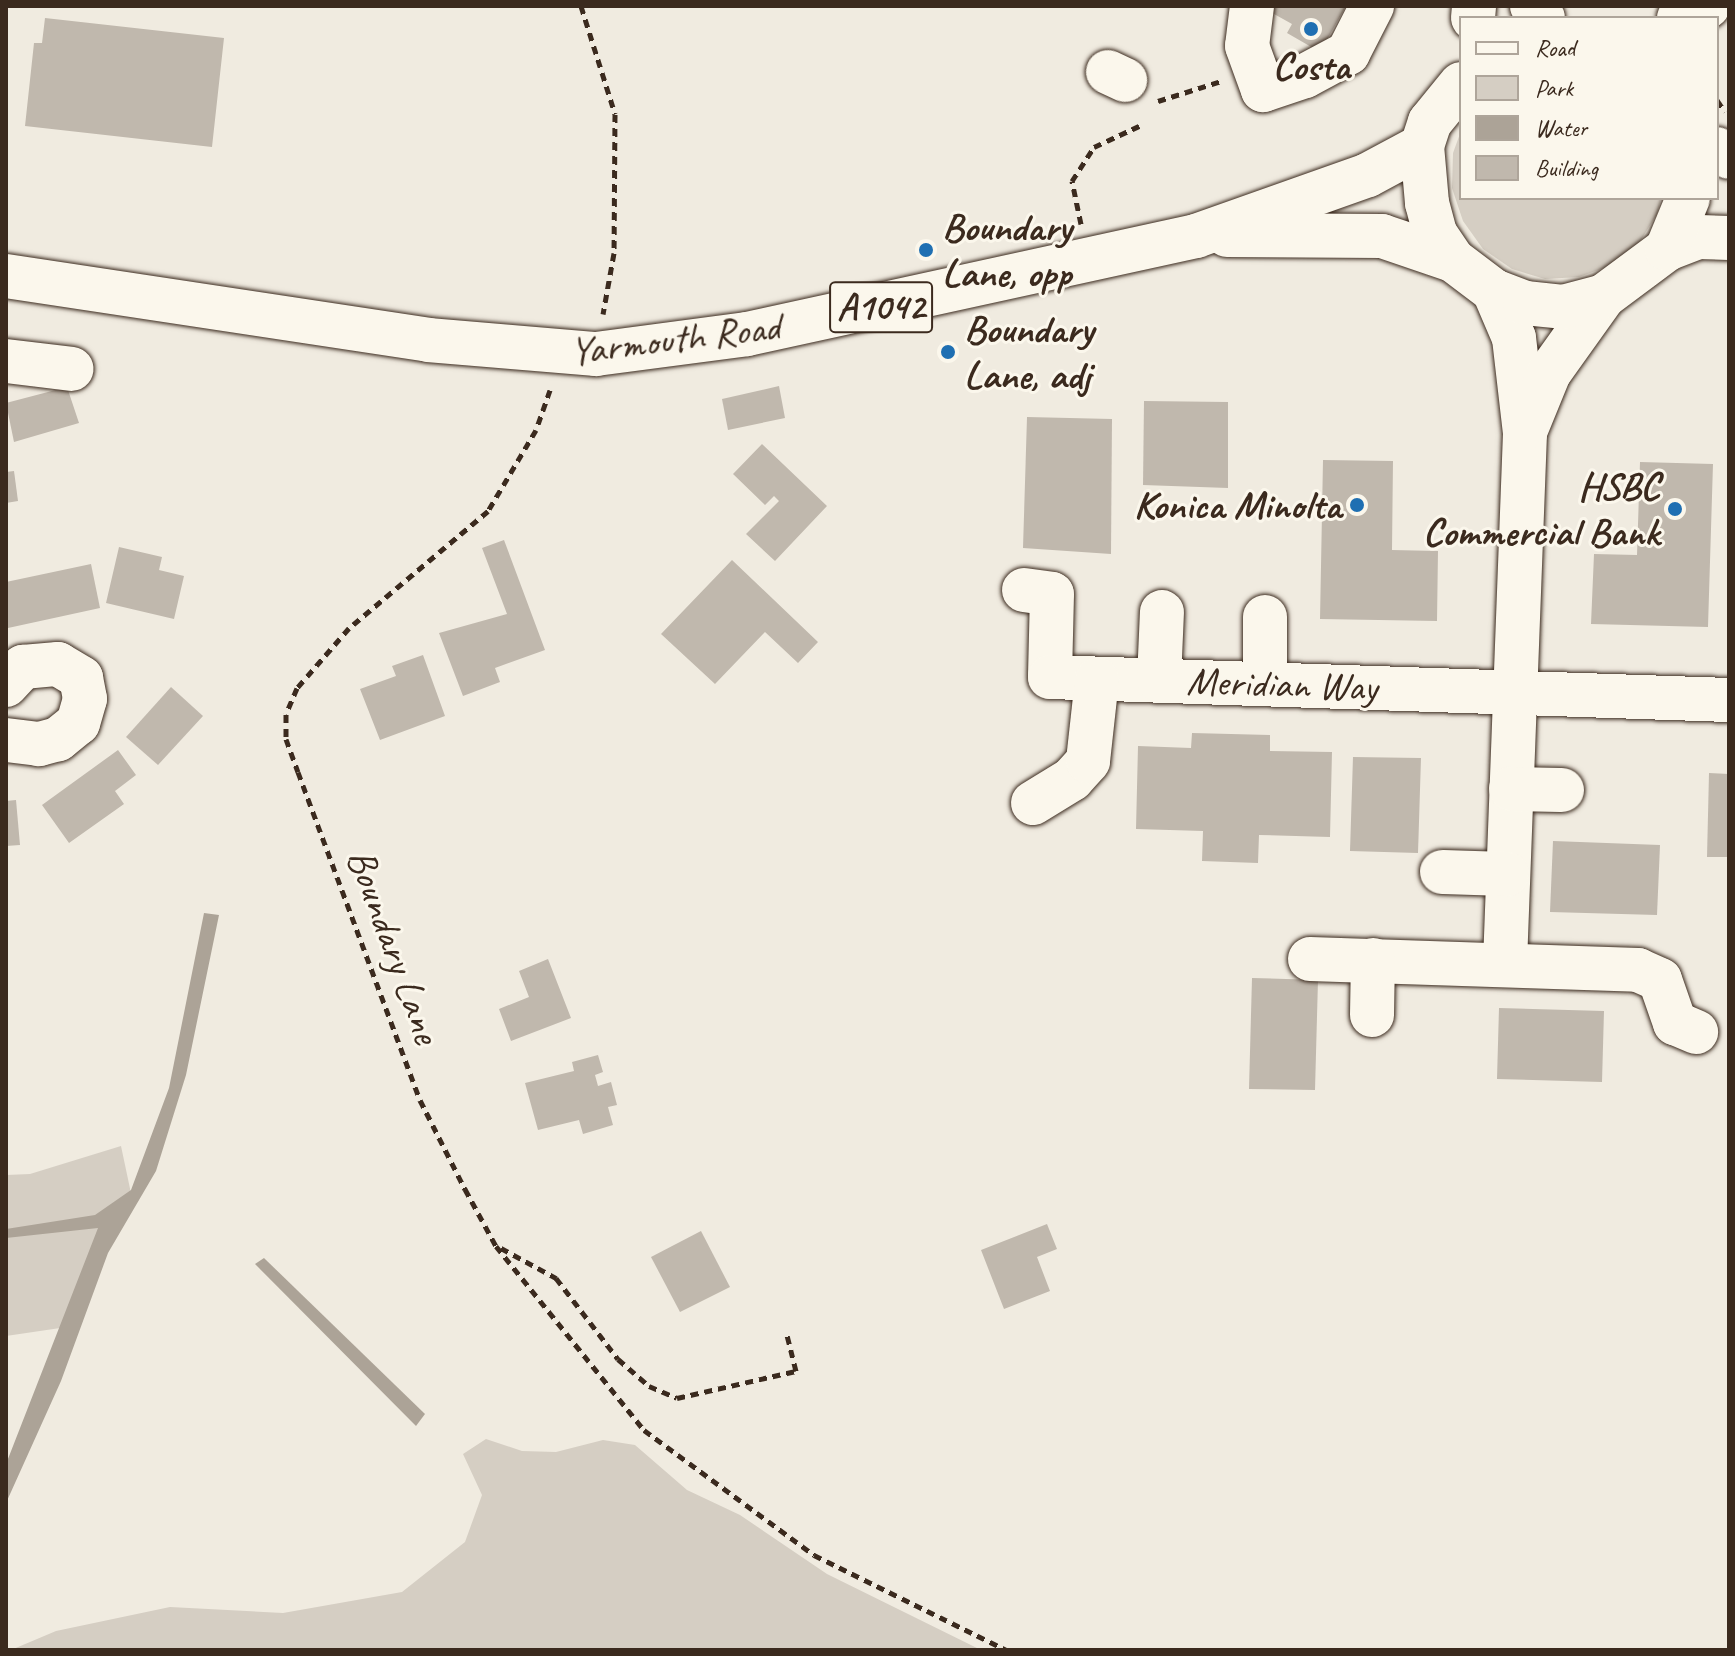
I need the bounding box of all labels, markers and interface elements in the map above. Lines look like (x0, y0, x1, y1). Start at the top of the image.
legend (1459, 16, 1719, 200)
marker: Costa (1302, 20, 1320, 38)
text: Road (1535, 33, 1575, 63)
place label: Costa (1272, 42, 1350, 90)
text: Park (1535, 73, 1573, 103)
text: Water (1535, 113, 1587, 143)
text: Building (1535, 153, 1598, 183)
place label: Boundary Lane, opp (942, 203, 1071, 297)
marker: Boundary Lane, opp (917, 241, 935, 259)
road number: A1042 (829, 273, 933, 341)
street label: Yarmouth Road (567, 302, 783, 376)
place label: Boundary Lane, adj (964, 305, 1093, 399)
marker: Boundary Lane, adj (939, 343, 957, 361)
place label: HSBC Commercial Bank (1421, 462, 1659, 556)
place label: Konica Minolta (1134, 481, 1341, 529)
marker: Konica Minolta (1348, 496, 1366, 514)
marker: HSBC Commercial Bank (1666, 500, 1684, 518)
street label: Meridian Way (1186, 657, 1378, 711)
street label: Boundary Lane (337, 842, 451, 1050)

